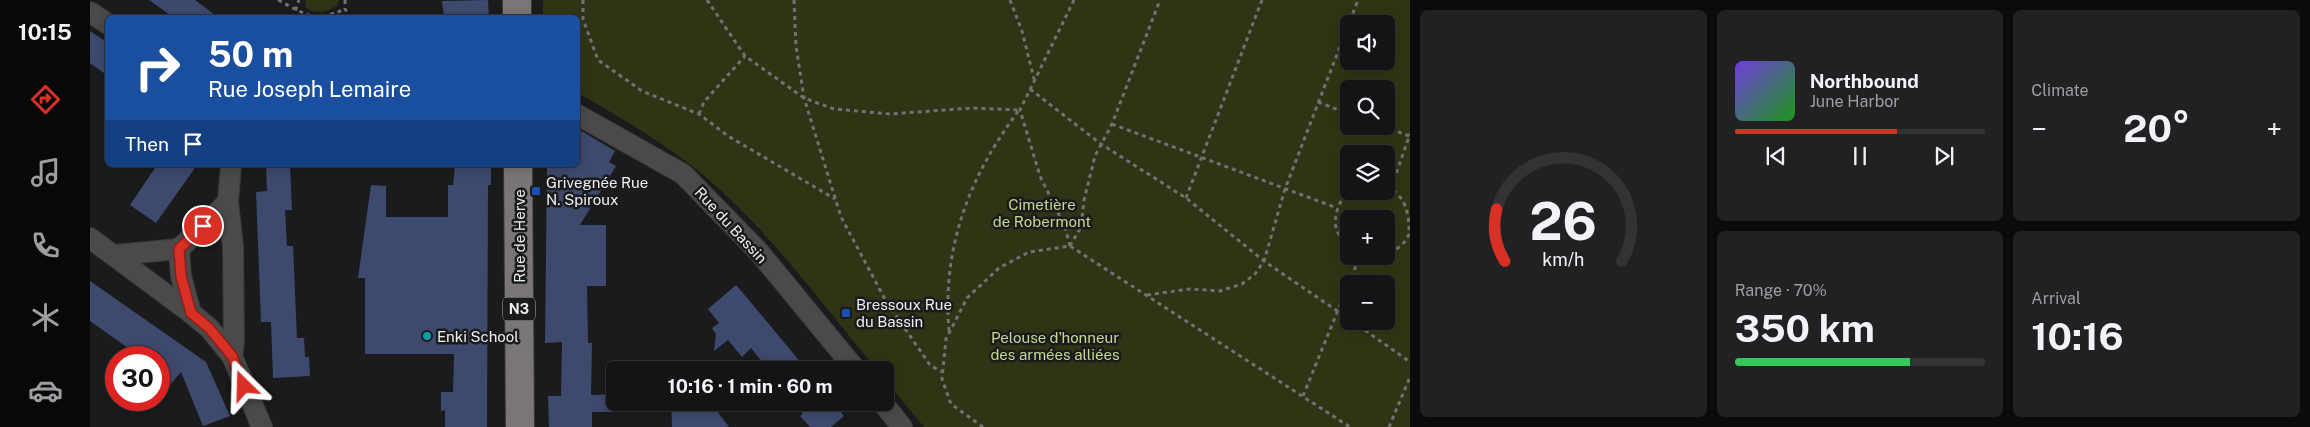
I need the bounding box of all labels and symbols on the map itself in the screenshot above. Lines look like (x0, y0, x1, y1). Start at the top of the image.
place label: Grivegnée Rue N. Spiroux (546, 174, 648, 208)
street label: Rue du Bassin (691, 183, 771, 267)
marker: Grivegnée Rue N. Spiroux (530, 185, 542, 197)
street label: Rue de Herve (511, 189, 528, 283)
park label: Cimetière de Robermont (993, 196, 1091, 230)
pin (182, 205, 224, 247)
place label: Bressoux Rue du Bassin (856, 296, 952, 330)
road number: N3 (503, 298, 535, 320)
marker: Bressoux Rue du Bassin (840, 307, 852, 319)
place label: Enki School (437, 328, 519, 345)
park label: Pelouse d'honneur des armées alliées (990, 329, 1120, 363)
marker: Enki School (421, 330, 433, 342)
speed limit sign: 30 (105, 346, 170, 411)
position arrow (217, 359, 269, 411)

